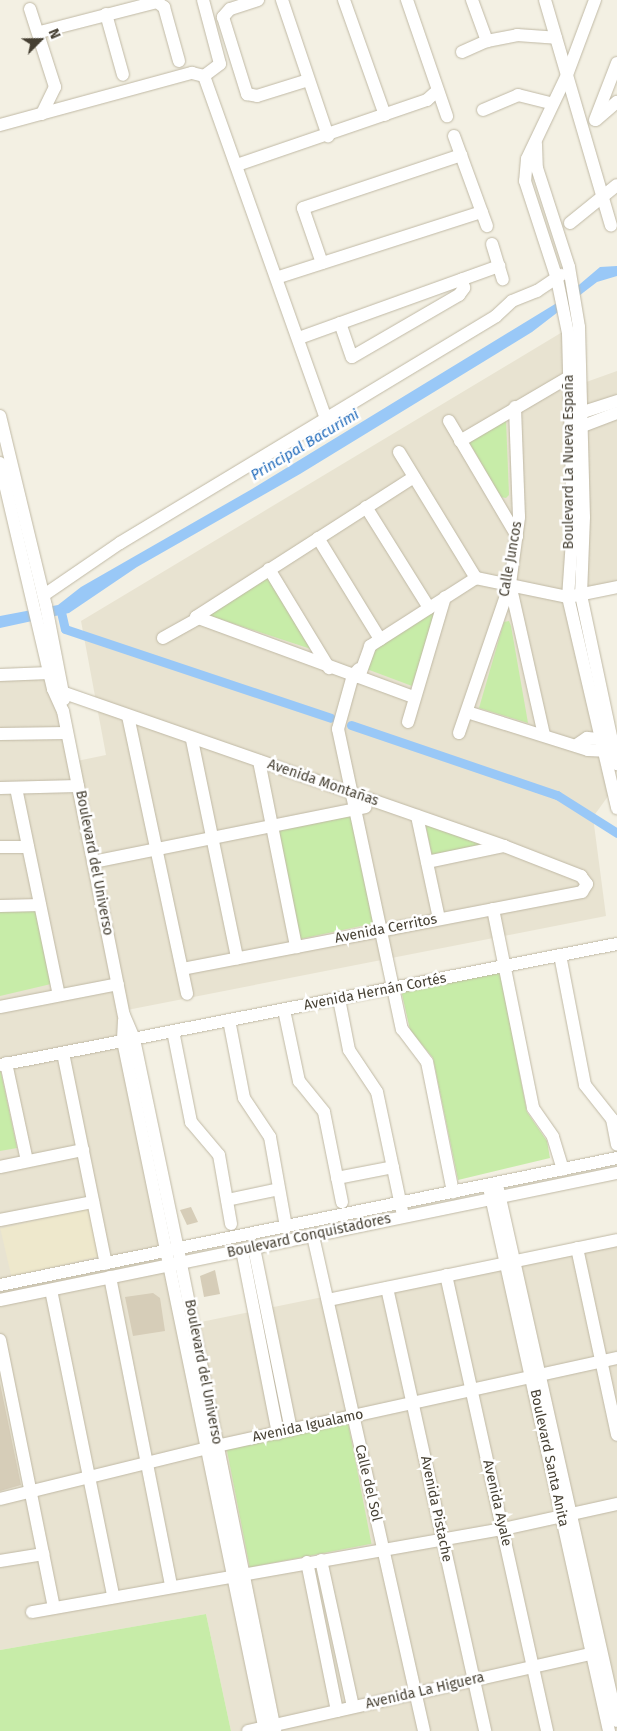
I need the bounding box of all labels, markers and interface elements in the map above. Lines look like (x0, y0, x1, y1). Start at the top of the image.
north arrow (15, 15, 65, 65)
text: N (45, 26, 64, 42)
street label: Boulevard La Nueva España (561, 375, 577, 549)
water label: Principal Bacurimi (247, 405, 363, 485)
street label: Calle Juncos (496, 520, 526, 598)
street label: Avenida Montañas (265, 756, 381, 810)
street label: Boulevard del Universo (72, 789, 116, 937)
street label: Avenida Cerritos (333, 911, 439, 947)
street label: Avenida Hernán Cortés (302, 970, 448, 1014)
street label: Boulevard Conquistadores (226, 1210, 392, 1262)
street label: Boulevard del Universo (181, 1298, 225, 1446)
street label: Boulevard Santa Anita (526, 1388, 572, 1528)
street label: Avenida Igualamo (251, 1406, 365, 1446)
street label: Calle del Sol (351, 1443, 385, 1523)
street label: Avenida Pistache (417, 1454, 455, 1564)
street label: Avenida Ayale (479, 1458, 515, 1548)
street label: Avenida La Higuera (364, 1669, 486, 1713)

